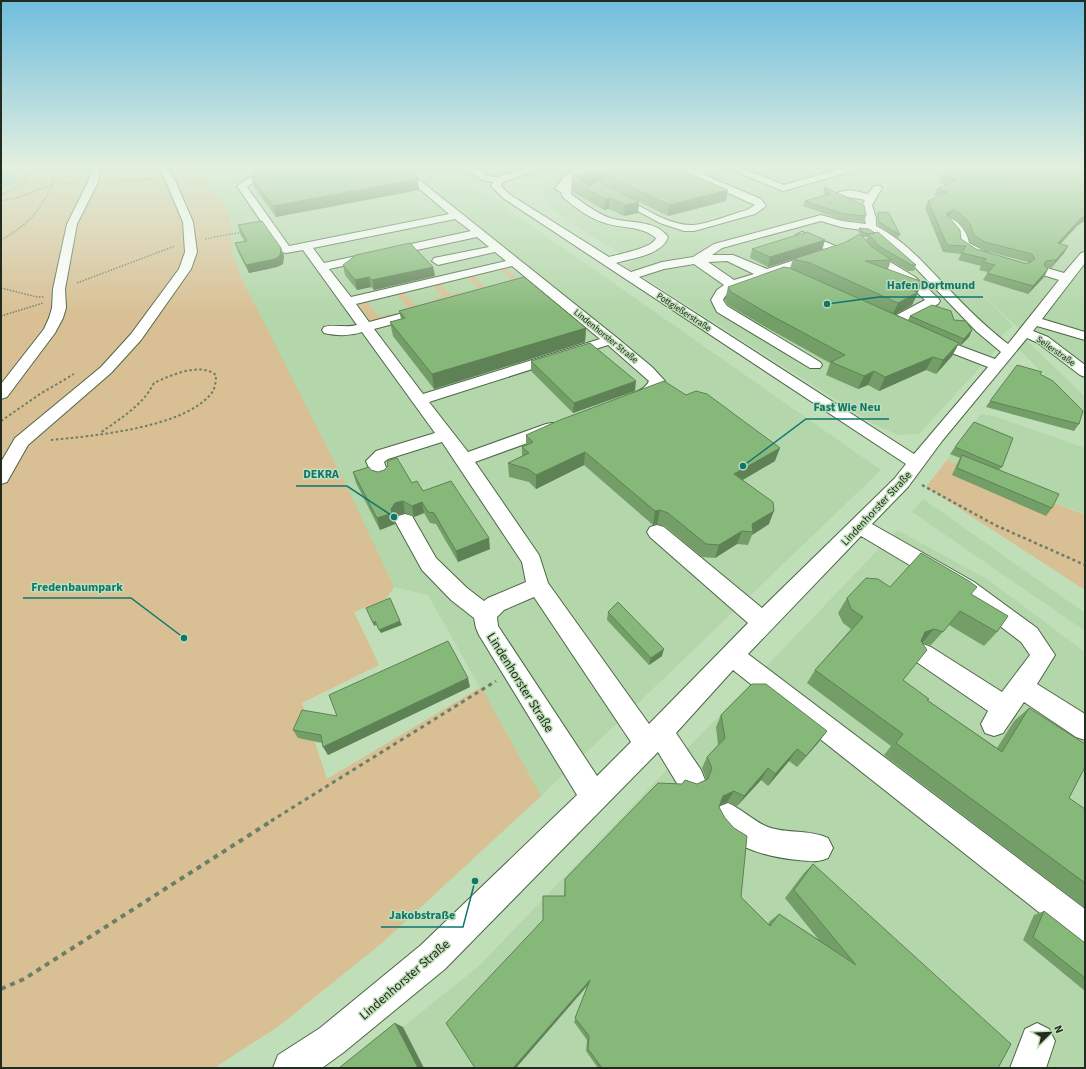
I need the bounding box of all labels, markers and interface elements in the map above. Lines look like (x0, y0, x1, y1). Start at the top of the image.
callout: Hafen Dortmund (879, 273, 983, 297)
text: Hafen Dortmund (887, 277, 975, 294)
street label: Pottgießerstraße (654, 290, 714, 335)
street label: Lindenhorster Straße (571, 306, 641, 367)
street label: Seilerstraße (1034, 333, 1078, 370)
callout: Fast Wie Neu (806, 395, 889, 419)
text: Fast Wie Neu (814, 399, 881, 416)
callout: DEKRA (296, 462, 347, 486)
text: DEKRA (303, 466, 339, 483)
street label: Lindenhorster Straße (838, 467, 915, 549)
callout: Fredenbaumpark (23, 574, 131, 598)
text: Fredenbaumpark (31, 579, 123, 596)
street label: Lindenhorster Straße (482, 629, 558, 736)
callout: Jakobstraße (381, 903, 463, 927)
text: Jakobstraße (389, 907, 455, 924)
street label: Lindenhorster Straße (355, 935, 454, 1024)
north arrow (1030, 1013, 1070, 1053)
text: N (1050, 1023, 1067, 1036)

